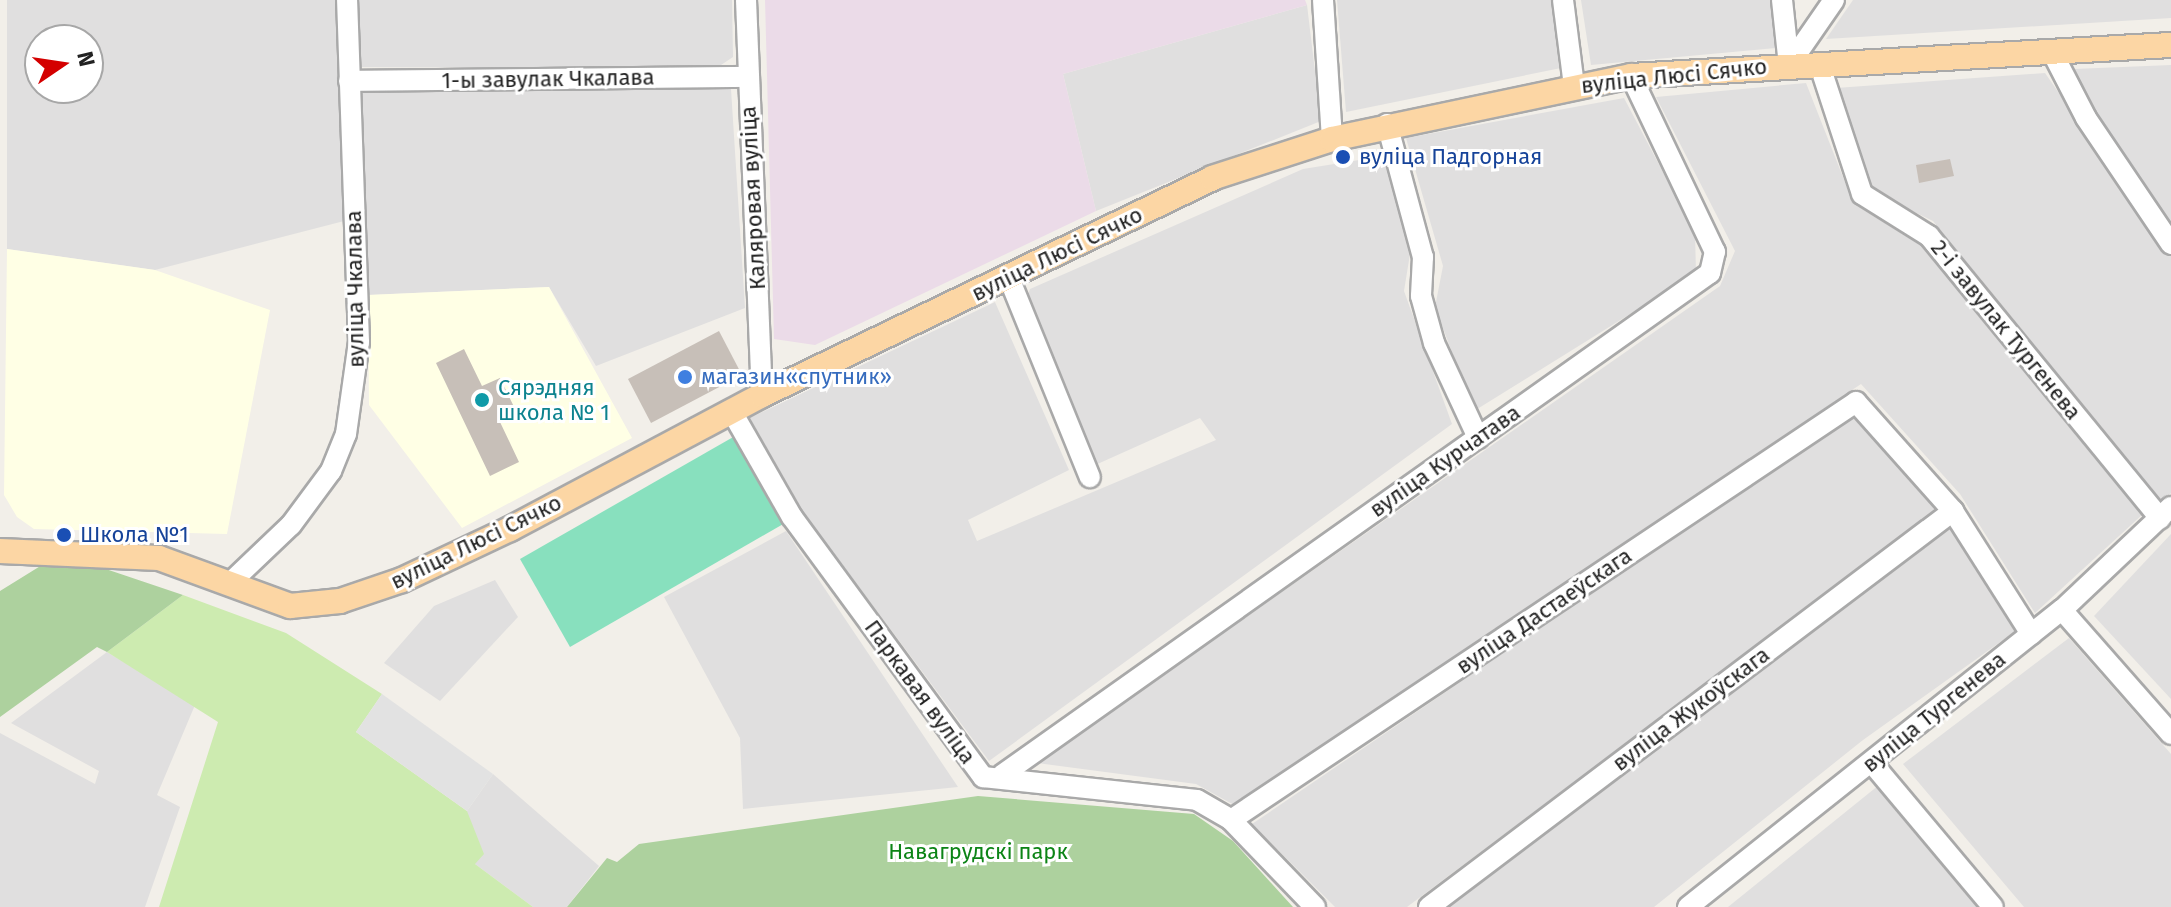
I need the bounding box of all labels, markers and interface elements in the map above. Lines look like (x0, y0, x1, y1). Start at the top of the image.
north arrow (24, 24, 104, 104)
text: N (71, 49, 101, 69)
street label: вуліца Люсі Сячко (1580, 53, 1768, 99)
street label: 1-ы завулак Чкалава (441, 64, 655, 94)
street label: Каляровая вуліца (735, 105, 771, 291)
place label: вуліца Падгорная (1359, 144, 1542, 170)
marker: вуліца Падгорная (1334, 148, 1352, 166)
street label: вуліца Люсі Сячко (967, 201, 1147, 307)
street label: вуліца Чкалава (340, 210, 370, 368)
street label: 2-і завулак Тургенева (1925, 235, 2087, 425)
place label: магазин«спутник» (701, 364, 892, 390)
marker: магазин«спутник» (676, 368, 694, 386)
place label: Сярэдняя школа № 1 (498, 374, 610, 426)
marker: Сярэдняя школа № 1 (473, 391, 491, 409)
street label: вуліца Курчатава (1365, 399, 1525, 523)
street label: вуліца Люсі Сячко (386, 489, 566, 595)
place label: Школа №1 (80, 522, 189, 548)
marker: Школа №1 (55, 526, 73, 544)
street label: вуліца Дастаеўскага (1451, 542, 1637, 680)
street label: Паркавая вуліца (859, 615, 981, 769)
street label: вуліца Жукоўскага (1607, 641, 1775, 777)
street label: вуліца Тургенева (1857, 646, 2011, 778)
park label: Навагрудскі парк (888, 839, 1068, 865)

